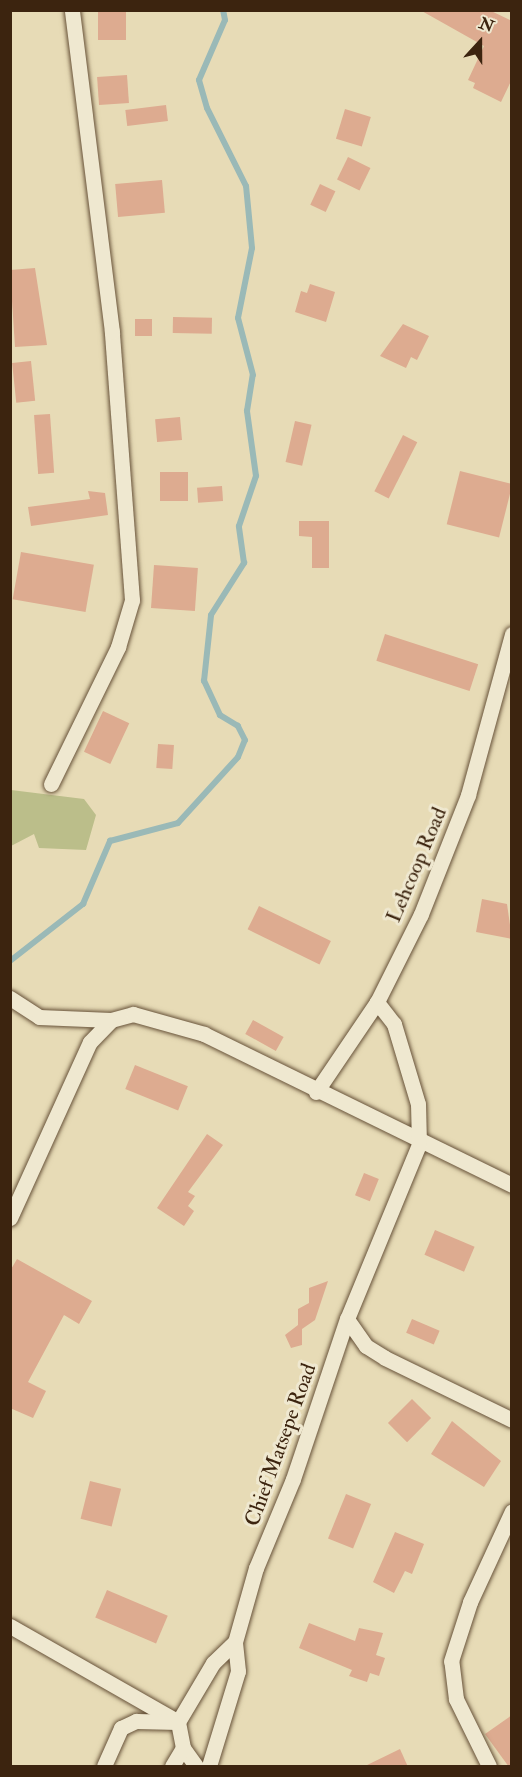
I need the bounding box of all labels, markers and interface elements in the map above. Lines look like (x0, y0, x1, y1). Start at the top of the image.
north arrow (450, 12, 510, 72)
text: N (476, 13, 497, 37)
street label: Lehcoop Road (381, 804, 453, 926)
street label: Chief Matsepe Road (240, 1360, 322, 1530)

